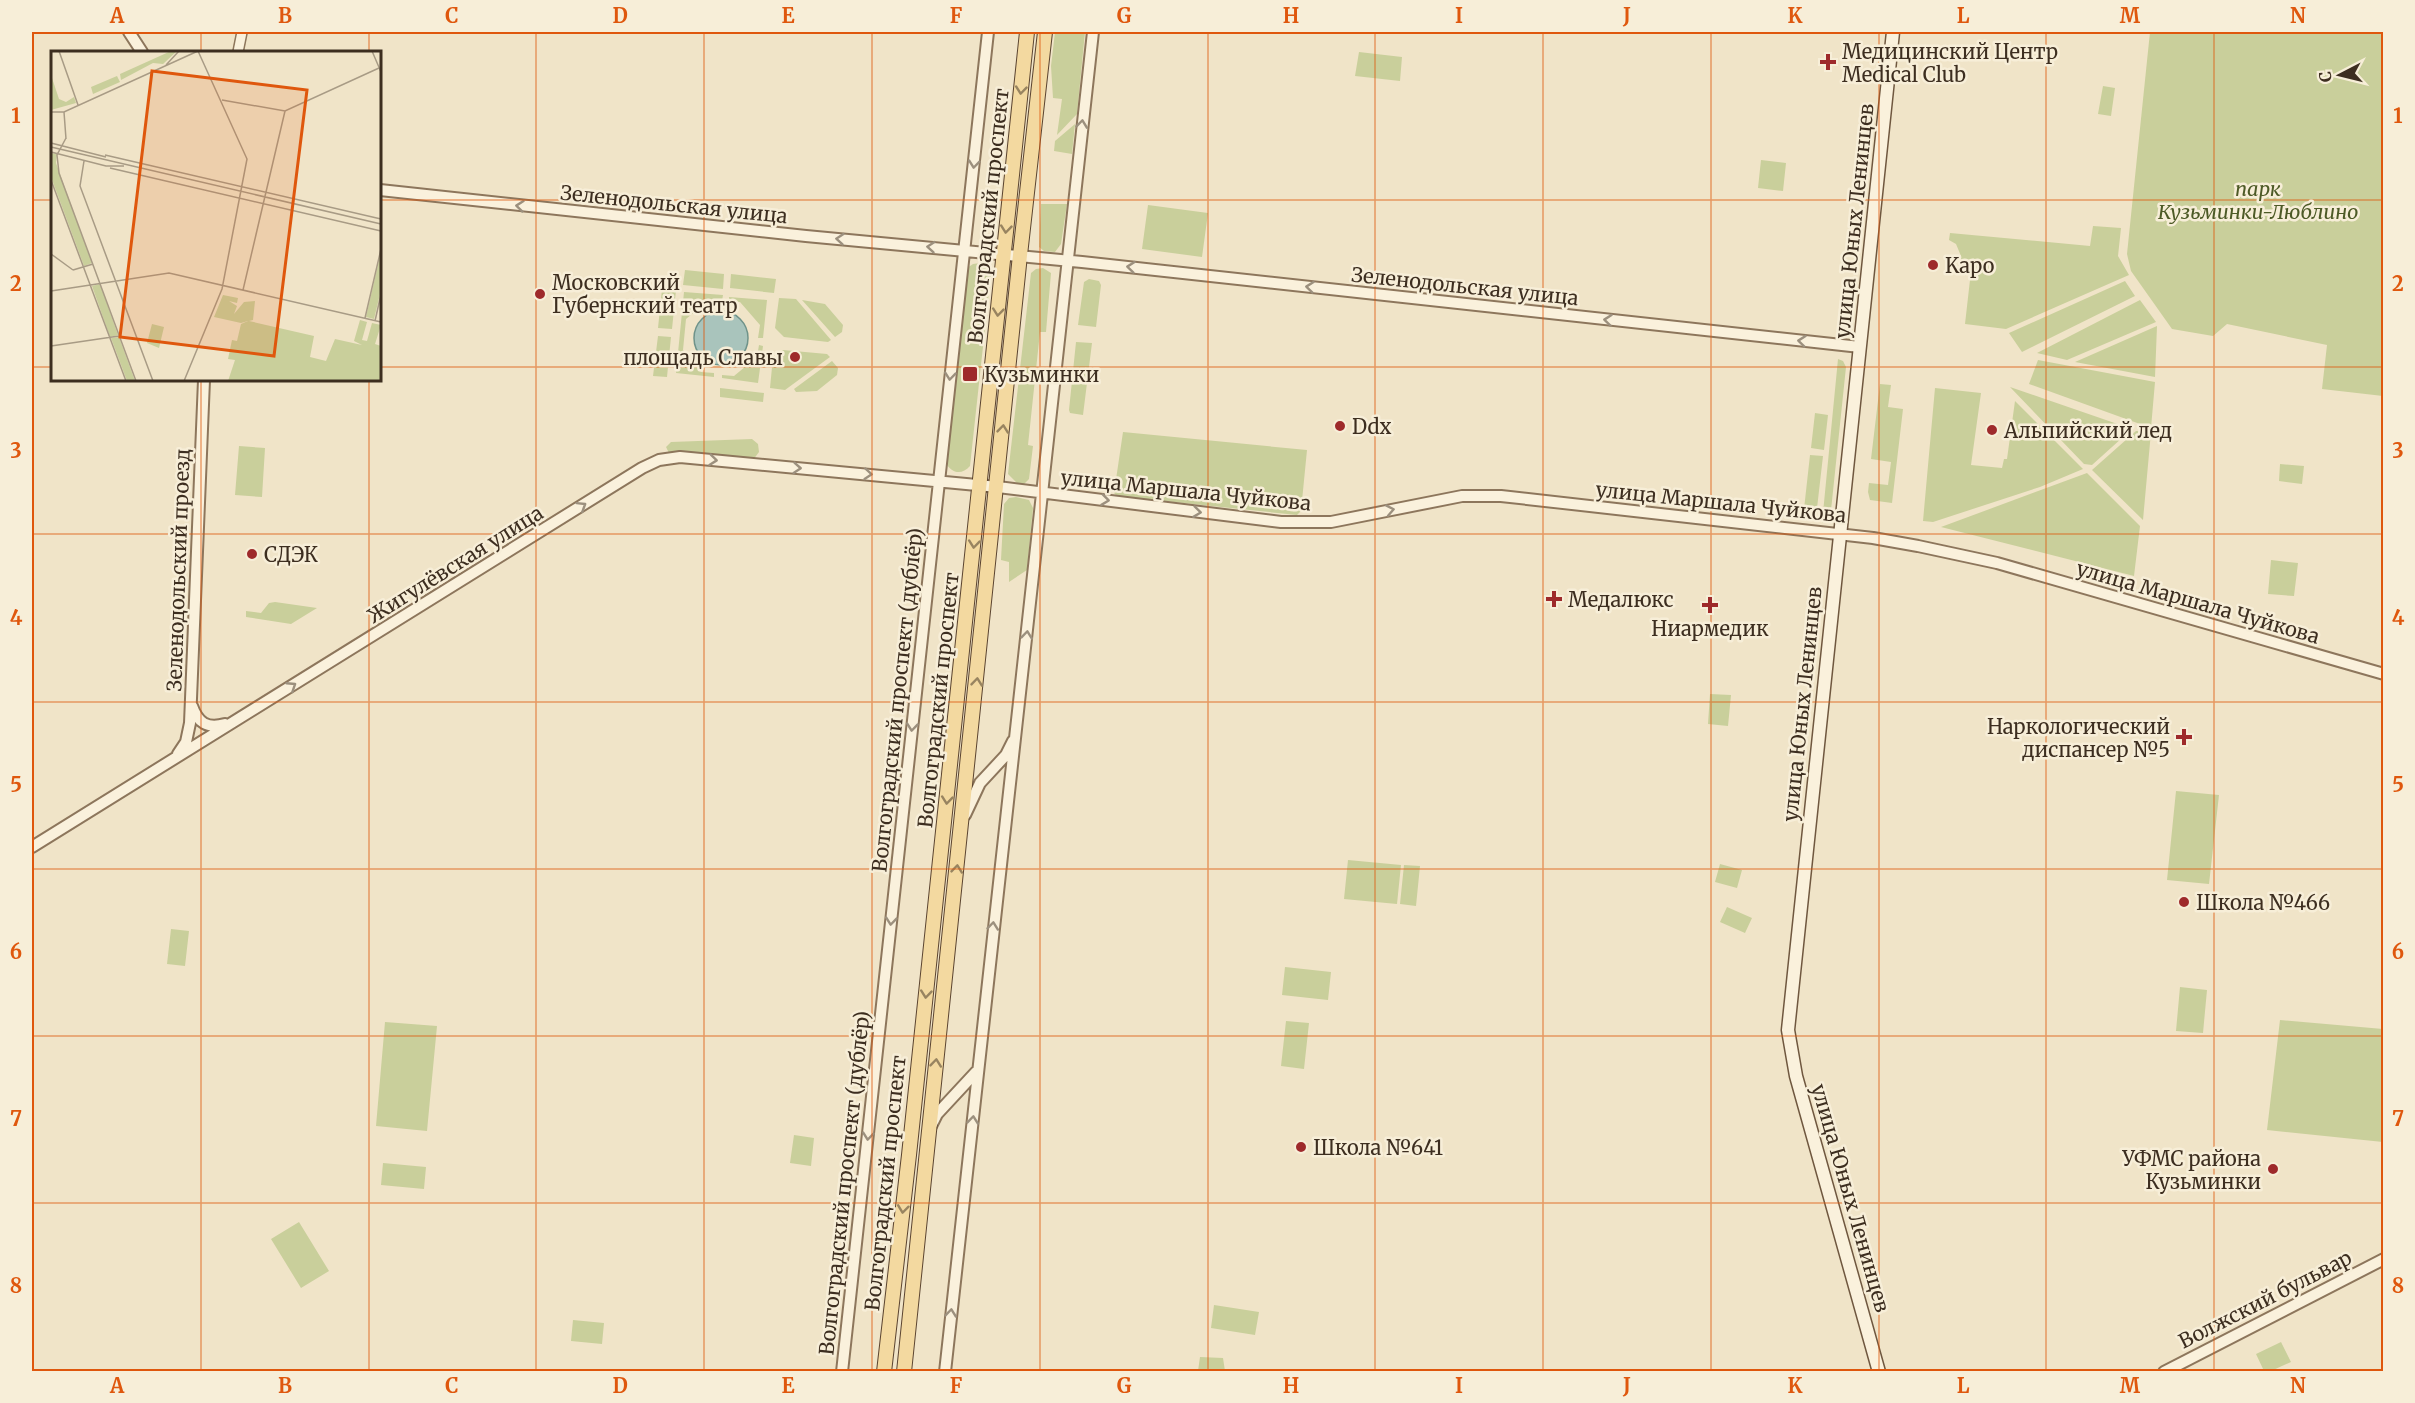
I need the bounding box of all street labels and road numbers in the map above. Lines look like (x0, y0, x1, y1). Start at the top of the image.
street label: Волгоградский проспект (962, 87, 1014, 345)
street label: улица Юных Ленинцев (1829, 102, 1879, 340)
street label: Зеленодольская улица (559, 180, 789, 228)
street label: Зеленодольская улица (1350, 262, 1580, 310)
street label: Зеленодольский проезд (161, 448, 195, 692)
street label: улица Маршала Чуйкова (1059, 464, 1313, 516)
street label: улица Маршала Чуйкова (1594, 476, 1848, 528)
street label: Жигулёвская улица (363, 500, 548, 628)
street label: Волгоградский проспект (дублёр) (866, 527, 928, 873)
street label: улица Маршала Чуйкова (2074, 555, 2323, 649)
street label: Волгоградский проспект (912, 571, 964, 829)
street label: улица Юных Ленинцев (1777, 585, 1827, 823)
street label: Волгоградский проспект (дублёр) (813, 1010, 875, 1356)
street label: Волгоградский проспект (859, 1054, 911, 1312)
street label: улица Юных Ленинцев (1806, 1081, 1896, 1315)
street label: Волжский бульвар (2174, 1244, 2356, 1354)

